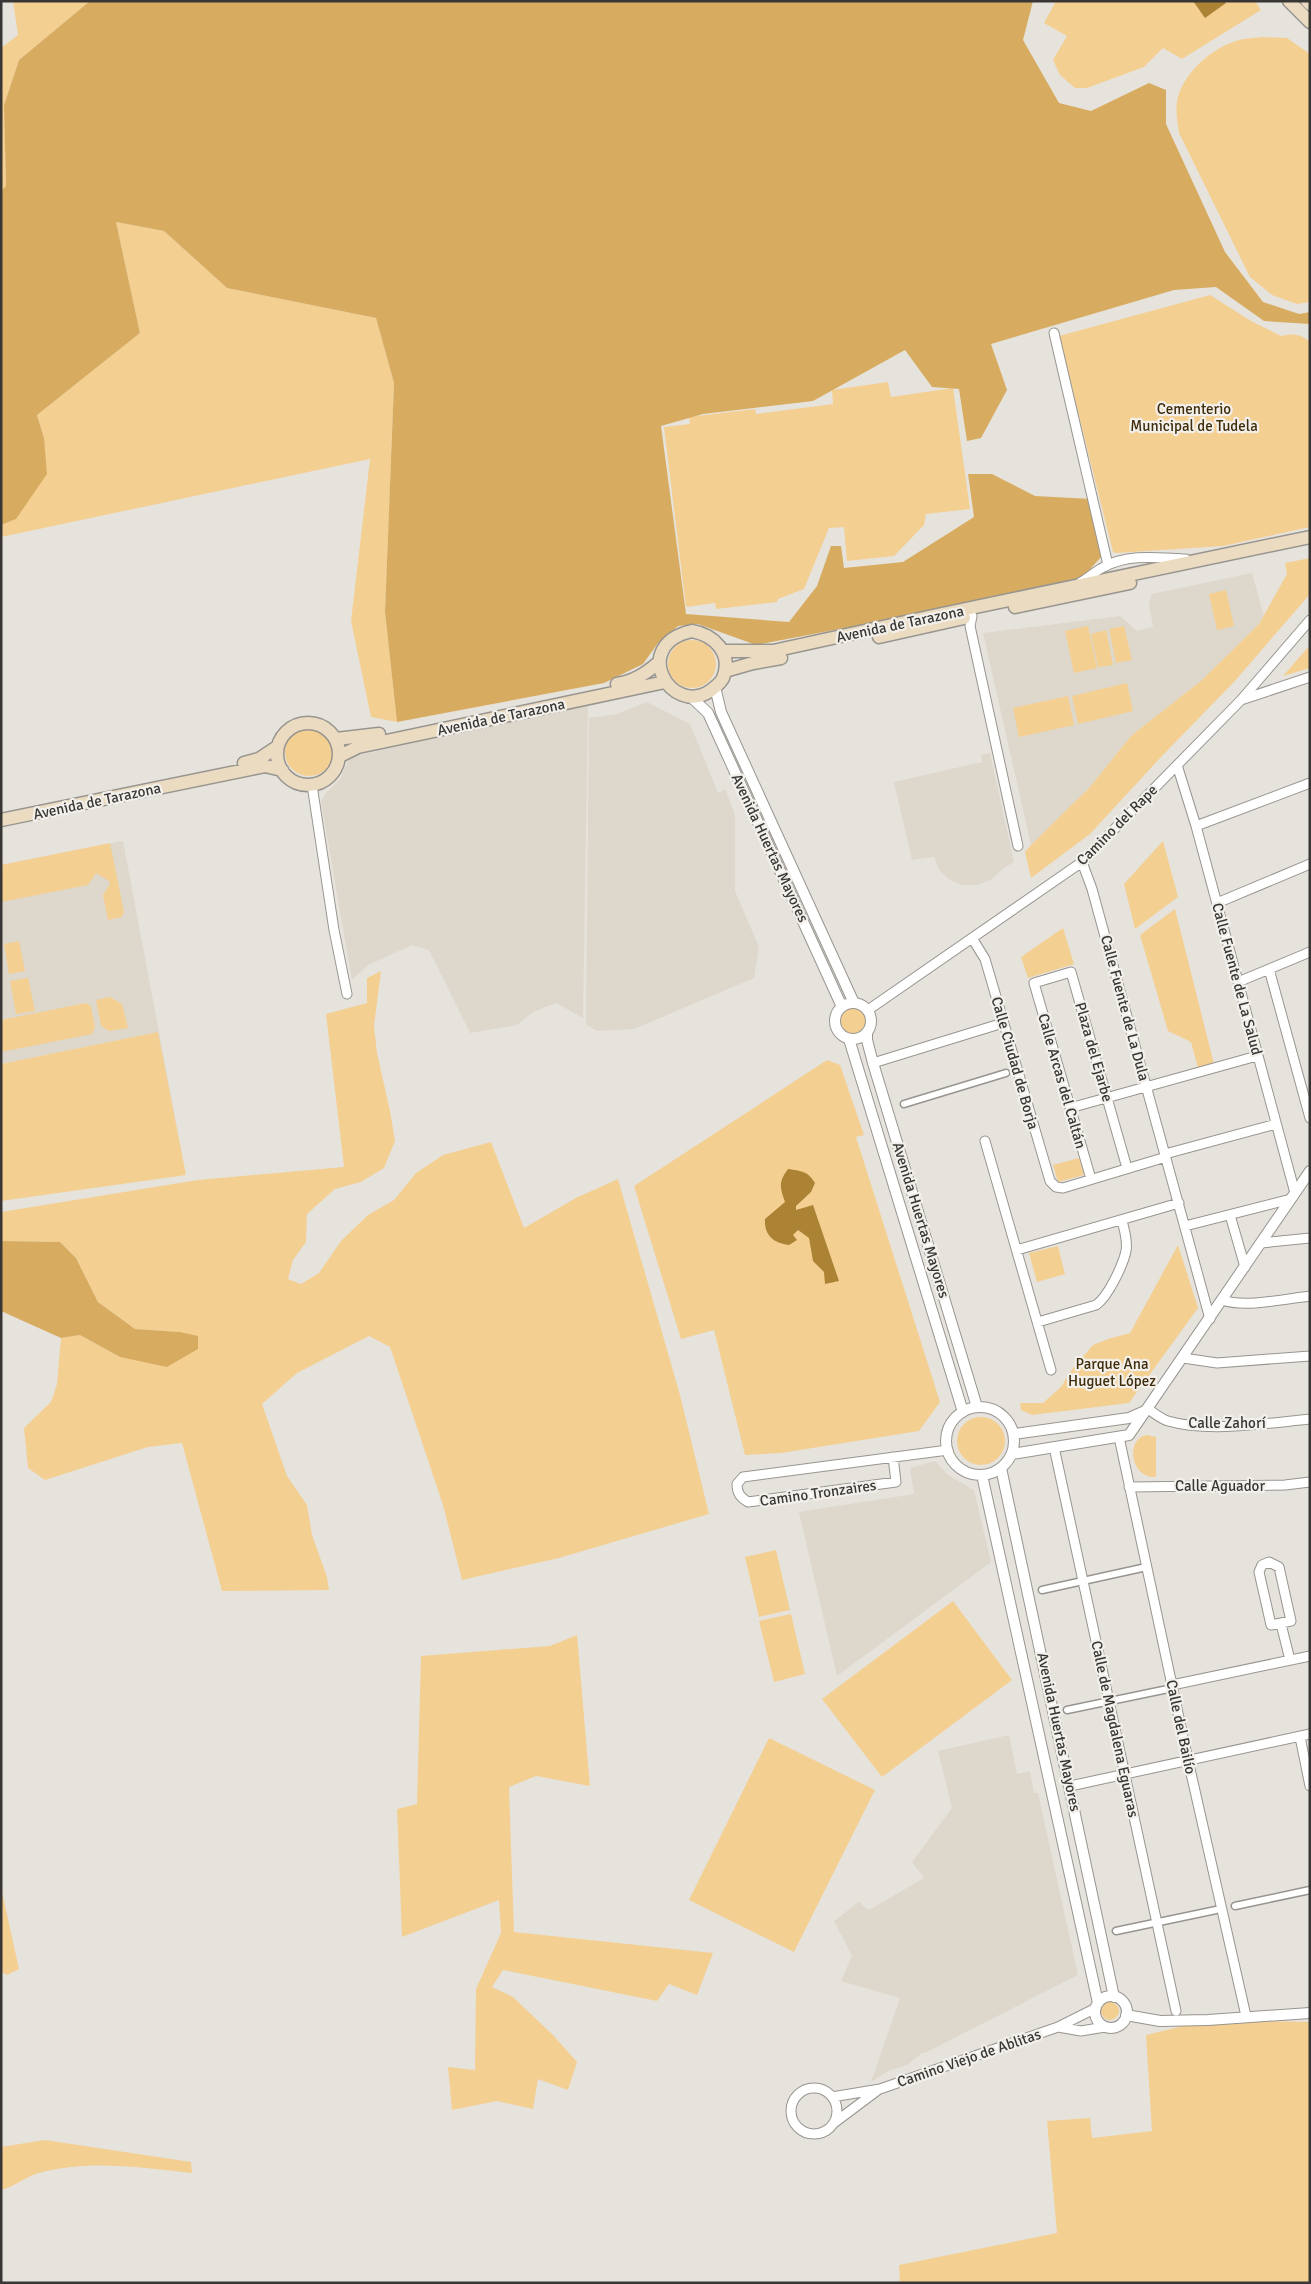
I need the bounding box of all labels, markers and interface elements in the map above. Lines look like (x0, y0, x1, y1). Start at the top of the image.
park label: Cementerio Municipal de Tudela (1130, 400, 1258, 435)
street label: Avenida de Tarazona (835, 602, 965, 646)
street label: Avenida de Tarazona (436, 695, 566, 739)
street label: Avenida Huertas Mayores (728, 771, 813, 926)
street label: Avenida de Tarazona (32, 779, 162, 823)
street label: Camino del Rape (1073, 781, 1161, 869)
street label: Calle Fuente de La Salud (1208, 901, 1266, 1057)
street label: Calle Fuente de La Dula (1097, 933, 1153, 1083)
street label: Calle Ciudad de Borja (987, 995, 1043, 1131)
street label: Plaza del Ejarbe (1071, 1000, 1117, 1104)
street label: Calle Arcas del Caltán (1034, 1011, 1090, 1151)
street label: Avenida Huertas Mayores (889, 1140, 953, 1300)
park label: Parque Ana Huguet López (1068, 1355, 1156, 1390)
street label: Calle Zahorí (1188, 1414, 1266, 1432)
street label: Camino Tronzaires (759, 1476, 878, 1510)
street label: Calle Aguador (1175, 1477, 1265, 1495)
street label: Calle de Magdalena Eguaras (1087, 1639, 1143, 1819)
street label: Avenida Huertas Mayores (1033, 1651, 1085, 1814)
street label: Calle del Bailío (1162, 1678, 1200, 1776)
street label: Camino Viejo de Ablitas (895, 2025, 1044, 2091)

